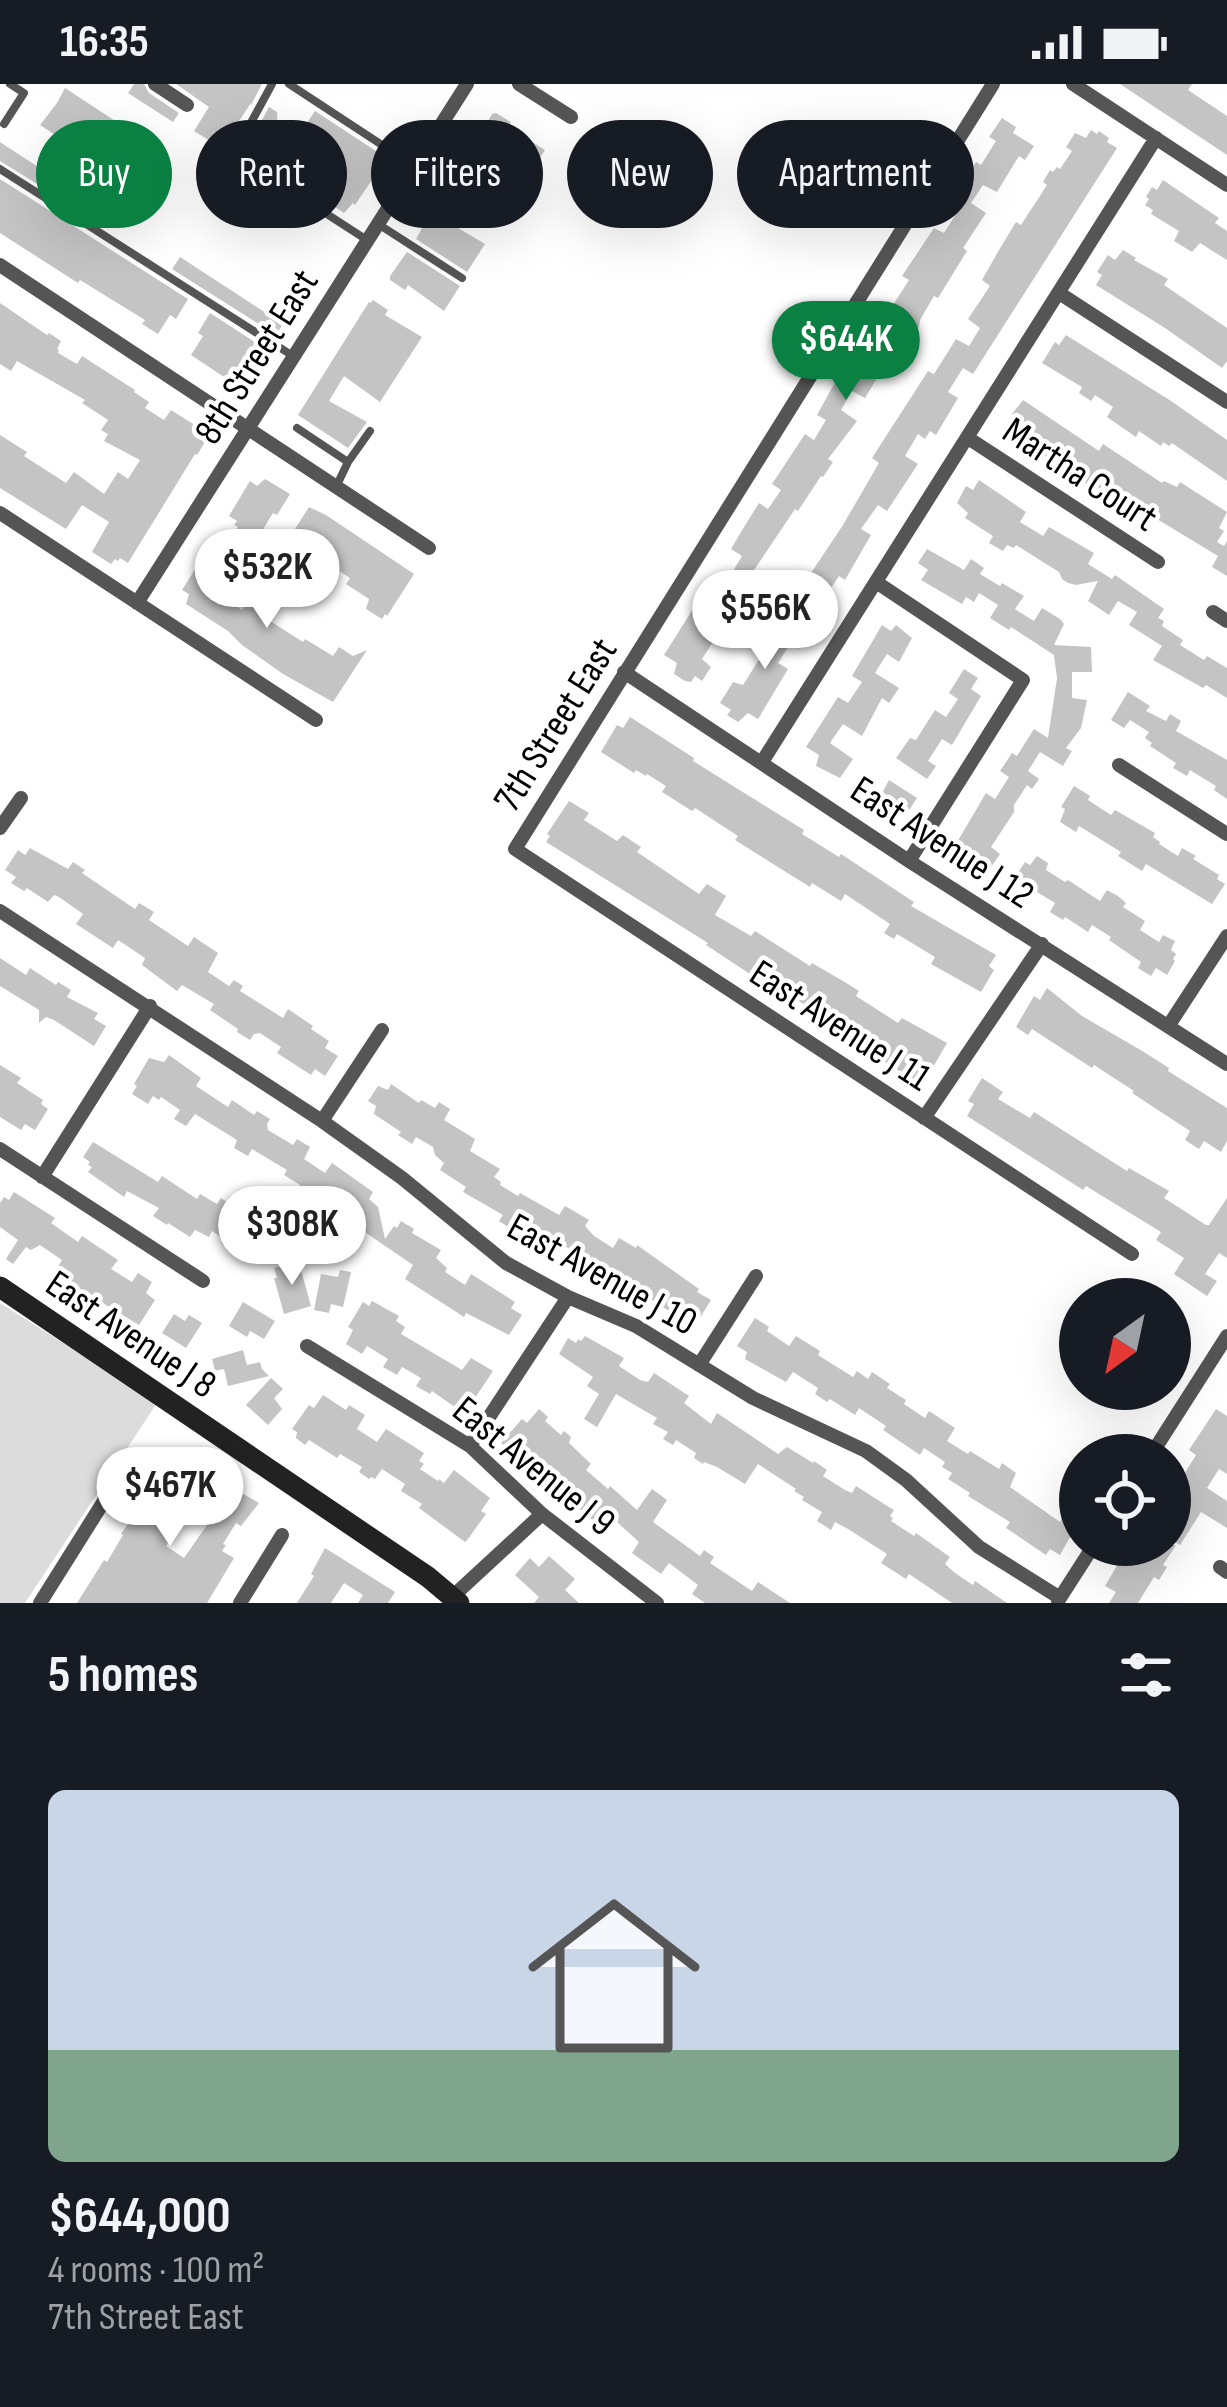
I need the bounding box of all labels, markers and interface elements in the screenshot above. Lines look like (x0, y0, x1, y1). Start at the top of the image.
text: 16:35 (60, 15, 149, 70)
chip: Buy (36, 120, 172, 228)
chip: Rent (196, 120, 347, 228)
chip: Filters (371, 120, 543, 228)
chip: New (567, 120, 713, 228)
chip: Apartment (737, 120, 974, 228)
street label: 8th Street East (185, 261, 329, 453)
pin: $644K (762, 301, 930, 403)
text: $644K (799, 316, 893, 363)
street label: Martha Court (994, 408, 1166, 542)
pin: $532K (183, 529, 351, 631)
text: $532K (222, 544, 312, 591)
pin: $556K (681, 570, 849, 672)
text: $556K (719, 585, 811, 632)
street label: 7th Street East (484, 630, 628, 821)
street label: East Avenue J 12 (841, 767, 1042, 920)
street label: East Avenue J 11 (741, 950, 939, 1102)
pin: $308K (208, 1186, 376, 1288)
text: $308K (245, 1201, 339, 1248)
street label: East Avenue J 10 (499, 1204, 705, 1347)
street label: East Avenue J 8 (36, 1261, 225, 1409)
north arrow (1059, 1278, 1191, 1410)
map controls (1059, 1278, 1191, 1566)
street label: East Avenue J 9 (443, 1387, 624, 1547)
button: locate (1059, 1434, 1191, 1566)
pin: $467K (86, 1447, 254, 1549)
text: $467K (123, 1462, 217, 1509)
icon: filters (1113, 1642, 1179, 1708)
text: 5 homes (48, 1645, 198, 1706)
icon: home (506, 1868, 722, 2084)
text: $644,000 (48, 2186, 230, 2247)
text: 4 rooms · 100 m² (48, 2247, 264, 2294)
text: 7th Street East (48, 2294, 244, 2341)

